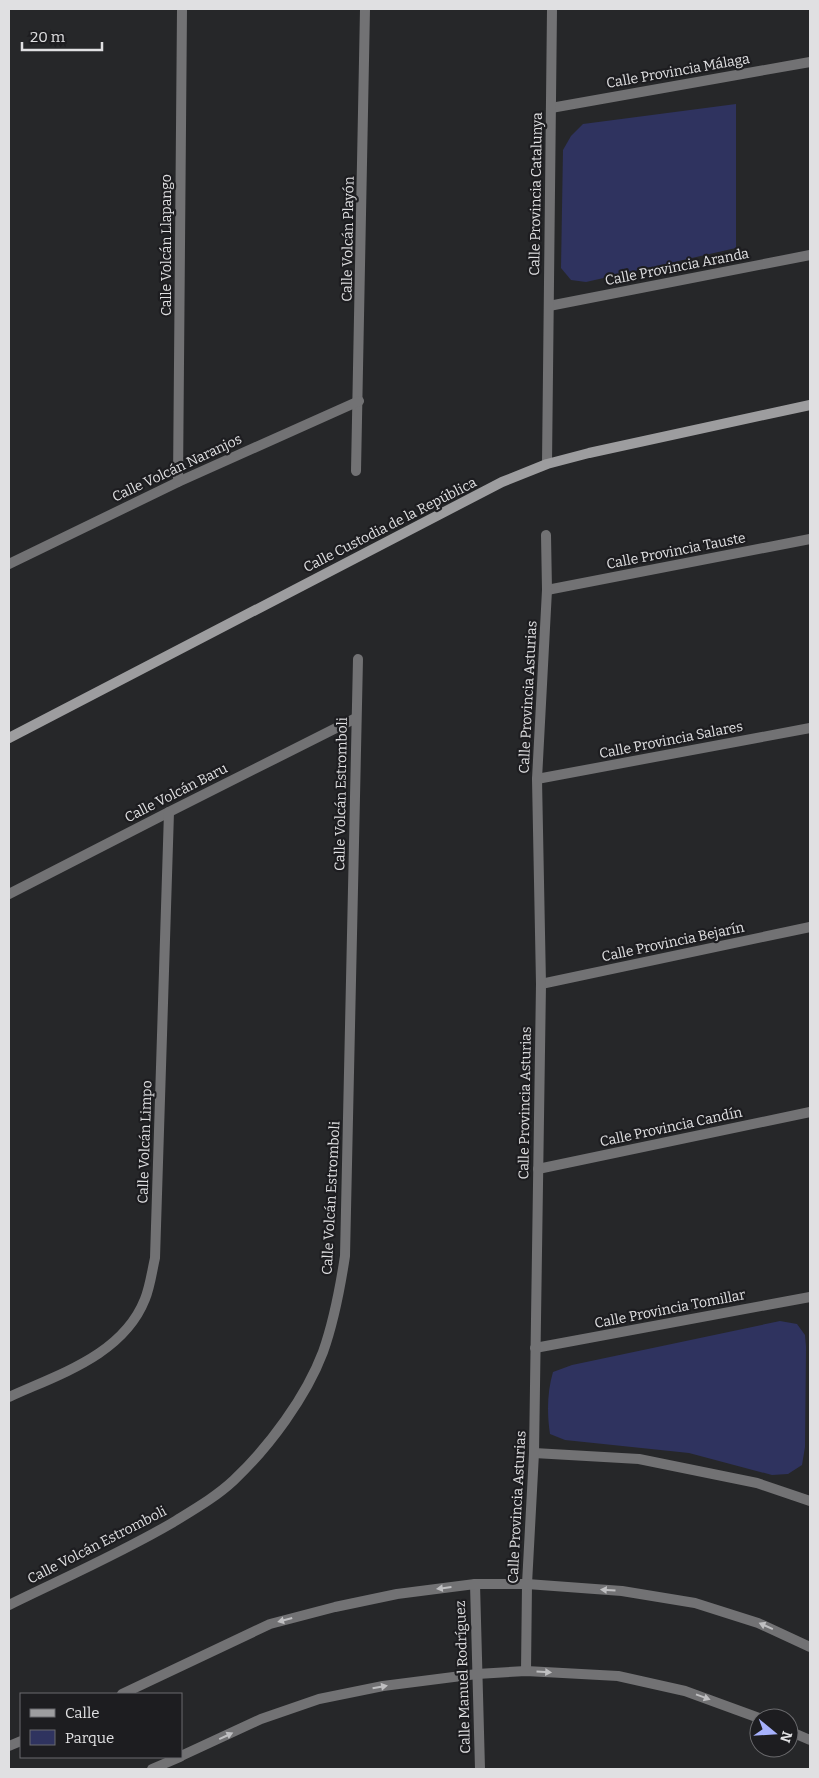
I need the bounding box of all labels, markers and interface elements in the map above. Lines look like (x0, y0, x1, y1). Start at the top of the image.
scale bar (22, 20, 102, 52)
text: 20 m (30, 28, 66, 46)
street label: Calle Provincia Málaga (605, 50, 751, 92)
street label: Calle Provincia Catalunya (526, 112, 546, 276)
street label: Calle Volcán Llapango (158, 174, 175, 316)
street label: Calle Volcán Playón (338, 176, 358, 302)
street label: Calle Provincia Aranda (604, 245, 751, 289)
street label: Calle Volcán Naranjos (109, 430, 245, 506)
street label: Calle Custodia de la República (301, 474, 480, 576)
street label: Calle Provincia Tauste (605, 529, 747, 573)
street label: Calle Provincia Asturias (516, 620, 540, 774)
street label: Calle Volcán Estromboli (331, 717, 351, 871)
street label: Calle Provincia Salares (598, 718, 744, 762)
street label: Calle Volcán Baru (122, 760, 231, 826)
street label: Calle Provincia Bejarín (600, 919, 746, 965)
street label: Calle Provincia Asturias (515, 1026, 535, 1180)
street label: Calle Volcán Limpo (134, 1080, 156, 1204)
street label: Calle Provincia Candín (598, 1104, 744, 1150)
street label: Calle Volcán Estromboli (318, 1121, 344, 1275)
street label: Calle Provincia Tomillar (593, 1286, 747, 1332)
street label: Calle Provincia Asturias (505, 1430, 529, 1584)
street label: Calle Volcán Estromboli (25, 1503, 169, 1587)
one-way arrow (435, 1584, 451, 1592)
one-way arrow (600, 1585, 616, 1593)
street label: Calle Manuel Rodríguez (452, 1600, 474, 1754)
one-way arrow (277, 1617, 292, 1625)
one-way arrow (759, 1622, 773, 1630)
one-way arrow (536, 1668, 552, 1676)
one-way arrow (372, 1683, 387, 1691)
legend (20, 1693, 182, 1758)
one-way arrow (696, 1693, 711, 1701)
text: Calle (65, 1704, 99, 1722)
north arrow (749, 1708, 799, 1758)
text: Parque (65, 1729, 114, 1747)
text: N (776, 1729, 796, 1745)
one-way arrow (218, 1731, 233, 1740)

